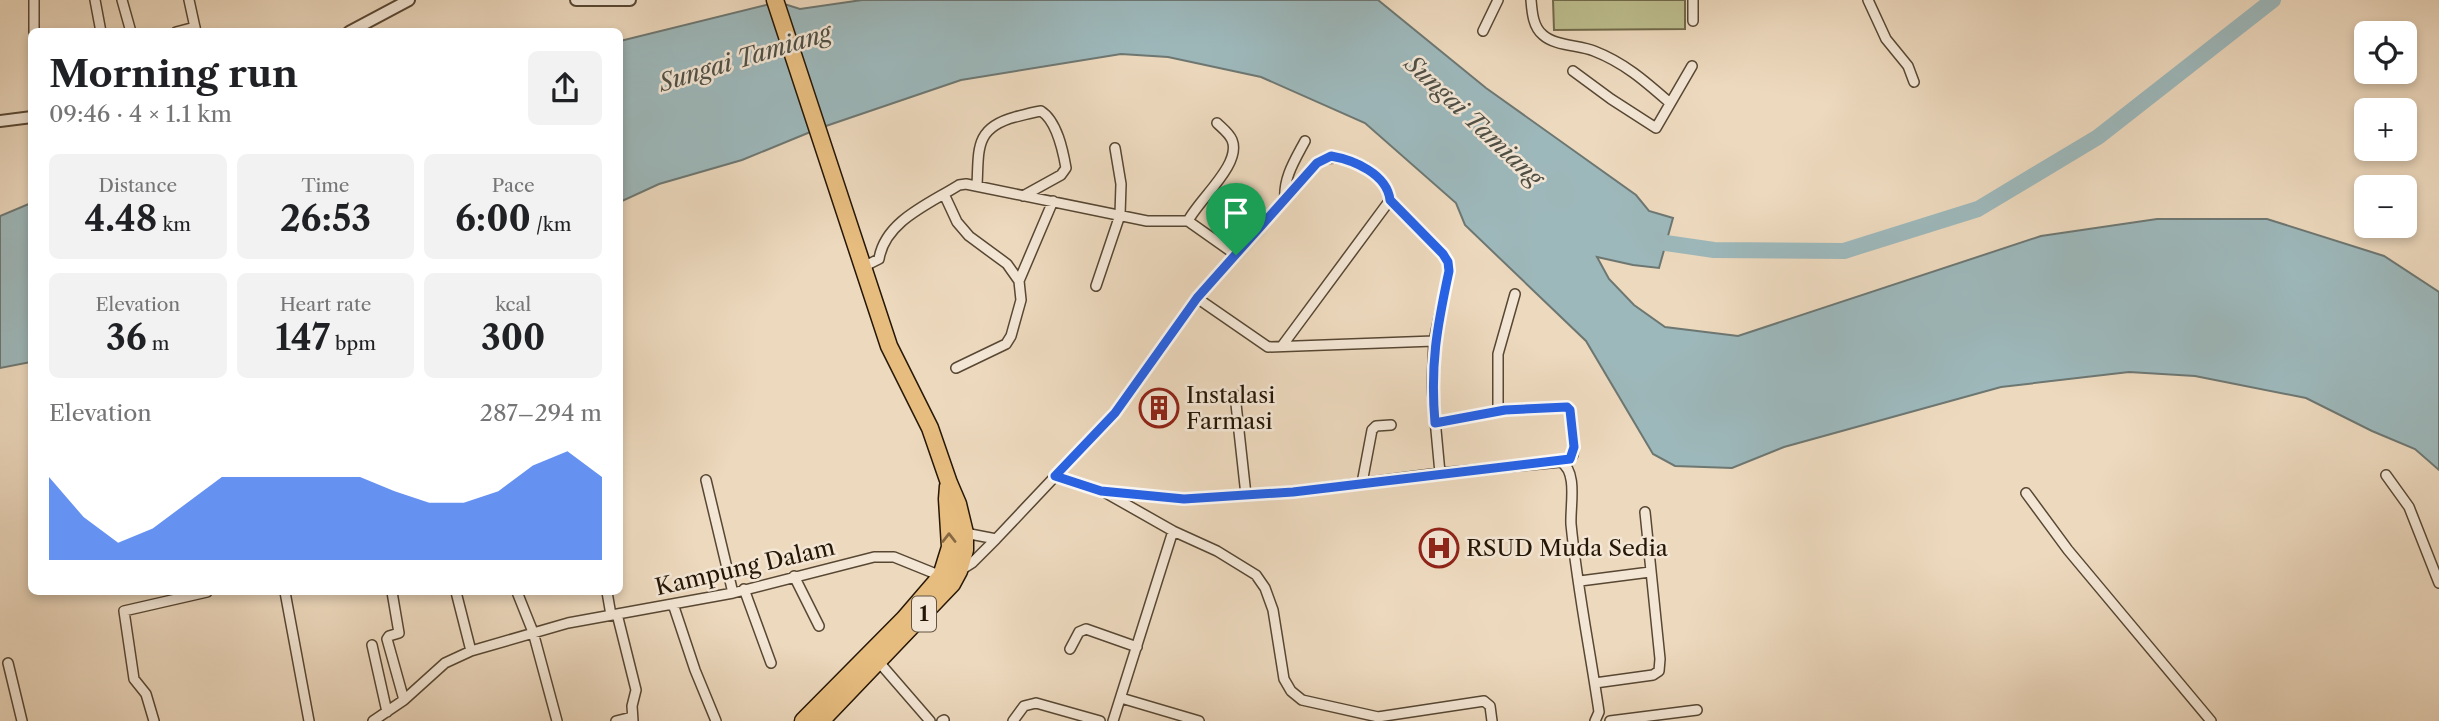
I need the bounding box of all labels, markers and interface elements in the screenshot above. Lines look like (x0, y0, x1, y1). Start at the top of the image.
water label: Sungai Tamiang (653, 17, 837, 98)
map controls (2354, 21, 2417, 238)
button: locate (2354, 21, 2417, 84)
water label: Sungai Tamiang (1398, 48, 1552, 194)
text: Morning run (49, 50, 298, 97)
button: share (528, 51, 602, 125)
button: + (2354, 98, 2417, 161)
text: 09:46 · 4 × 1.1 km (49, 100, 232, 128)
text: Distance (99, 174, 177, 197)
text: Time (301, 174, 350, 197)
text: Pace (492, 174, 535, 197)
button: − (2354, 175, 2417, 238)
pin (1206, 183, 1266, 255)
icon: arrive (1217, 194, 1255, 232)
text: 4.48 (85, 197, 157, 240)
text: 26:53 (280, 197, 371, 240)
text: 6:00 (455, 197, 531, 240)
text: km (157, 213, 191, 236)
text: /km (531, 213, 571, 236)
text: Elevation (95, 293, 180, 316)
text: Heart rate (280, 293, 371, 316)
text: kcal (495, 293, 531, 316)
text: 36 (106, 316, 147, 359)
text: 147 (275, 316, 330, 359)
text: 300 (481, 316, 545, 359)
text: m (147, 332, 170, 355)
text: bpm (330, 332, 376, 355)
place label: Instalasi Farmasi (1186, 381, 1275, 435)
building icon: Instalasi Farmasi (1138, 387, 1180, 429)
text: Elevation (49, 399, 152, 427)
text: 287–294 m (480, 399, 602, 427)
hospital icon: RSUD Muda Sedia (1418, 527, 1460, 569)
one-way arrow (941, 532, 957, 543)
street label: Kampung Dalam (652, 533, 838, 601)
place label: RSUD Muda Sedia (1466, 534, 1669, 562)
road number: 1 (912, 596, 936, 632)

